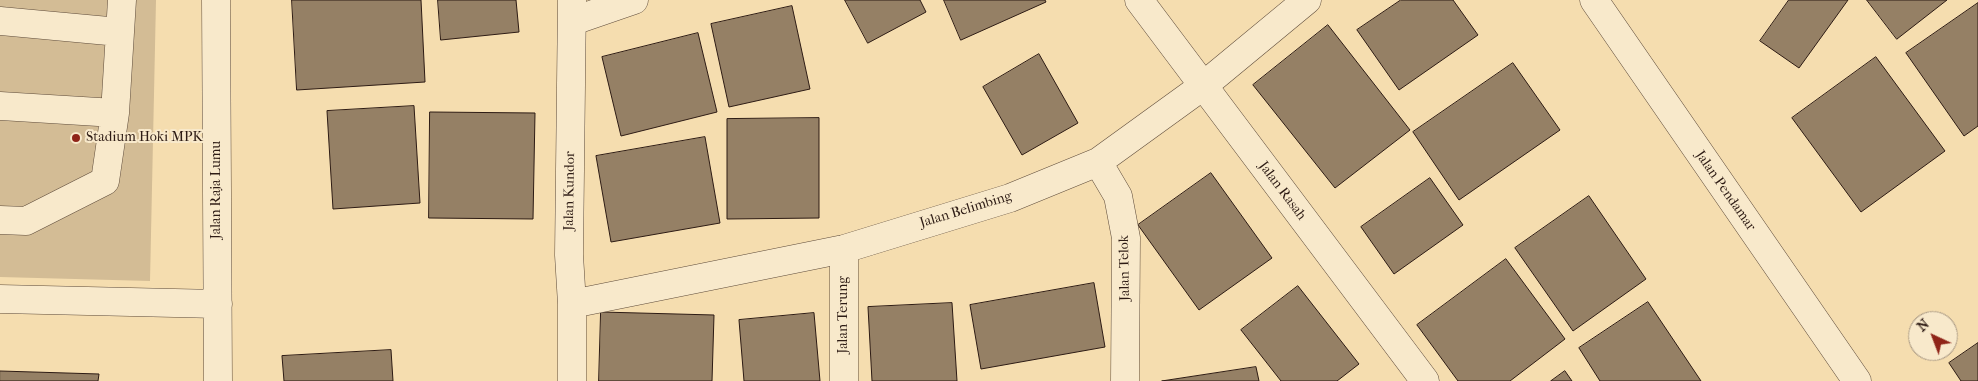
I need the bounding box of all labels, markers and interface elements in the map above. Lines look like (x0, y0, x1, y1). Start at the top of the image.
place label: Stadium Hoki MPK (86, 130, 203, 146)
marker: Stadium Hoki MPK (70, 132, 82, 144)
street label: Jalan Raja Lumu (209, 141, 225, 239)
street label: Jalan Pendamar (1691, 148, 1759, 234)
street label: Jalan Kundor (561, 151, 579, 231)
street label: Jalan Rasah (1254, 158, 1310, 224)
street label: Jalan Belimbing (918, 188, 1014, 232)
street label: Jalan Telok (1116, 235, 1134, 301)
street label: Jalan Terung (836, 276, 852, 354)
north arrow (1908, 311, 1958, 361)
text: N (1913, 316, 1933, 335)

